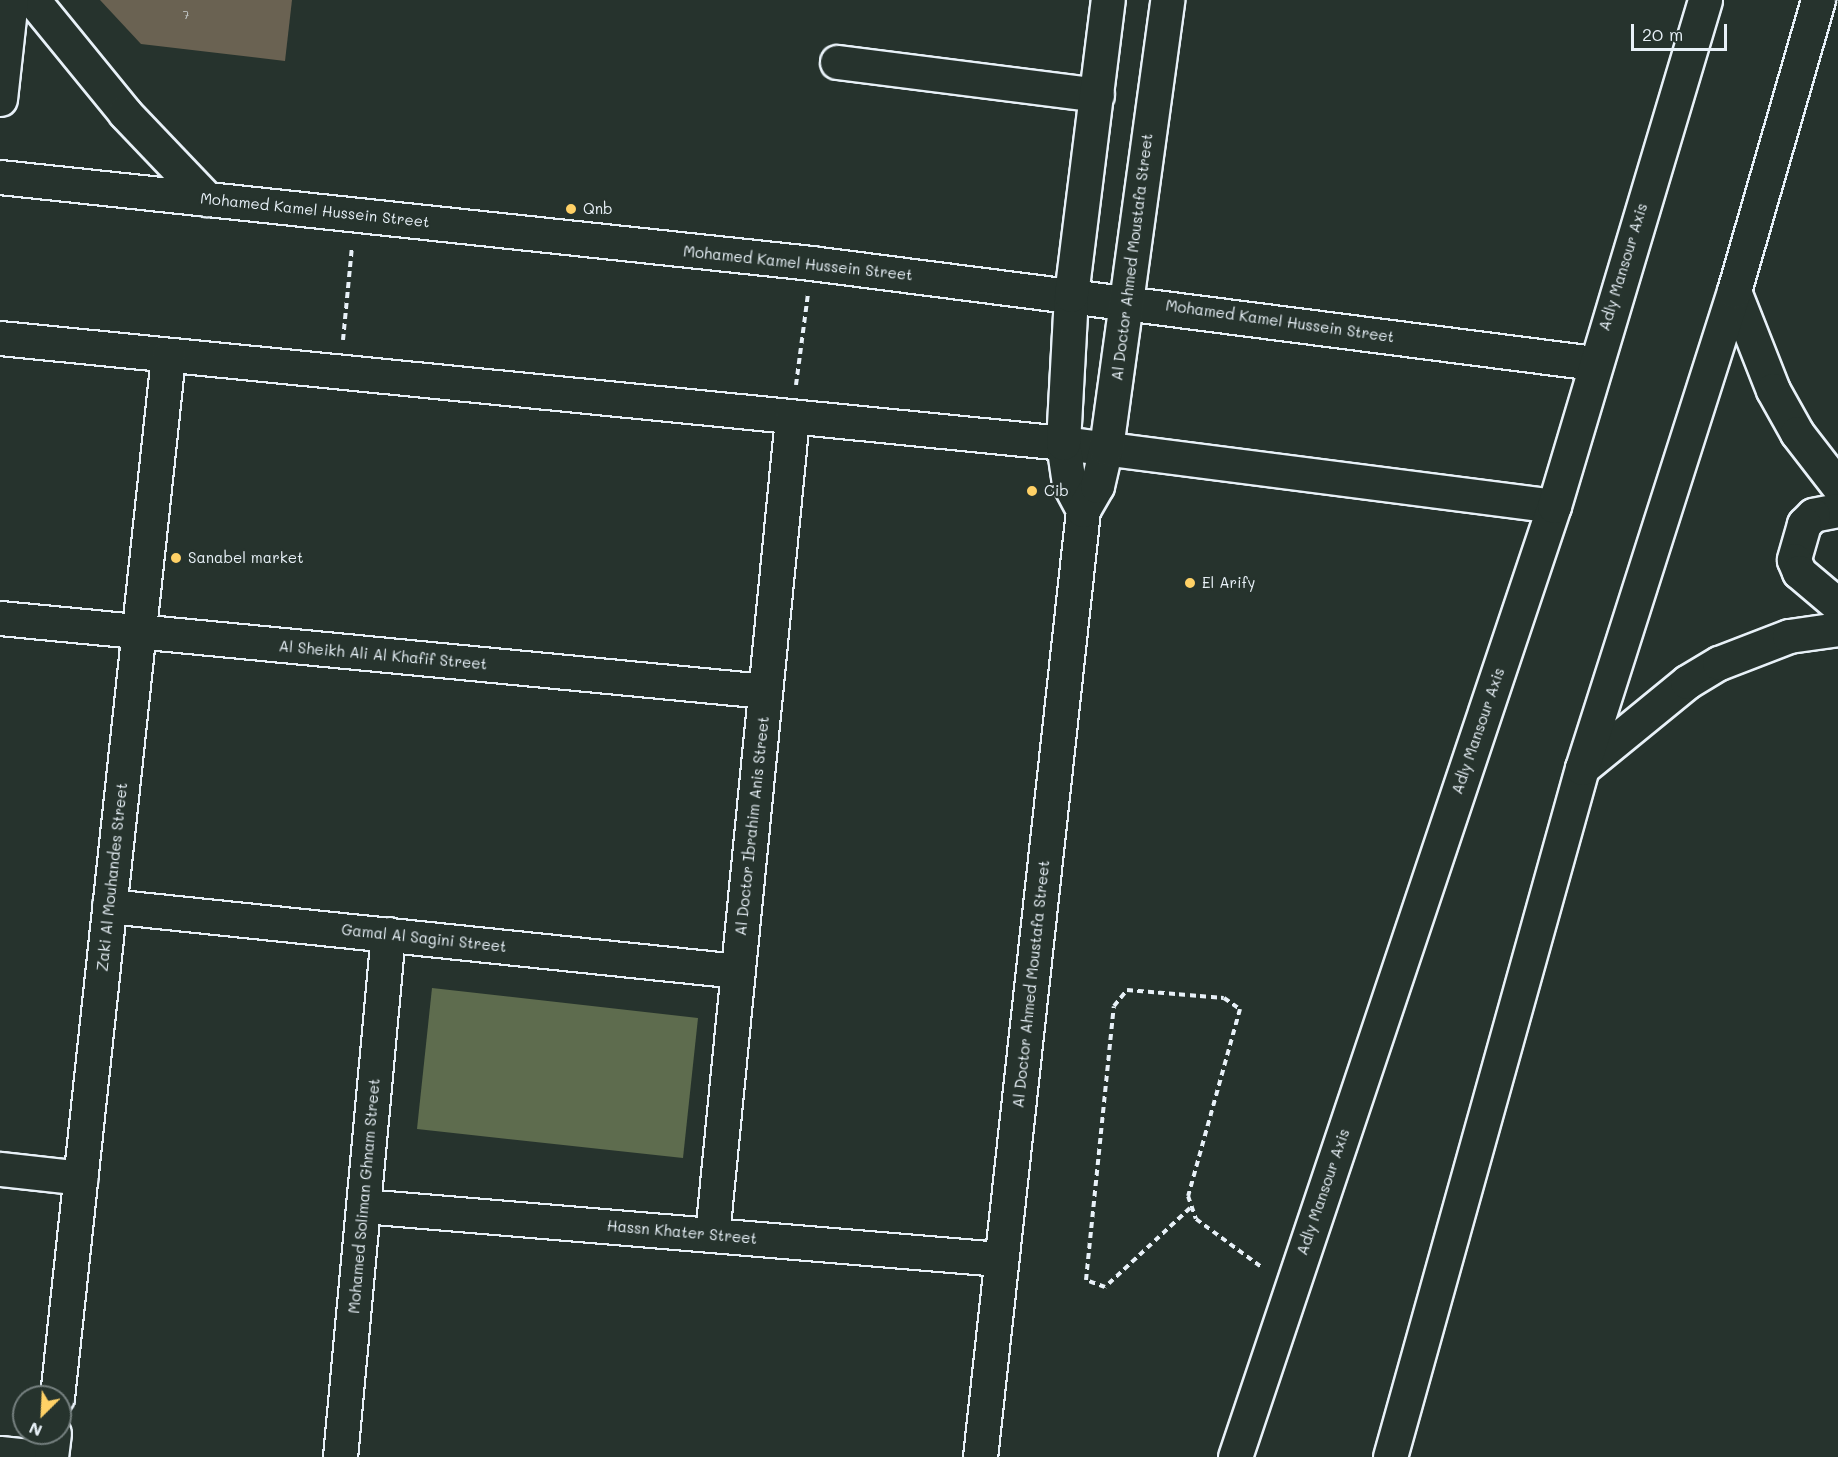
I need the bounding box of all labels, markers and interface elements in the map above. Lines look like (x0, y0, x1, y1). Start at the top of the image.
house number: 7 (183, 8, 189, 22)
scale bar (1634, 12, 1730, 50)
text: 20 m (1642, 22, 1683, 46)
street label: Al Doctor Ahmed Moustafa Street (1108, 132, 1156, 382)
street label: Mohamed Kamel Hussein Street (199, 189, 431, 231)
place label: Qnb (583, 200, 613, 218)
street label: Adly Mansour Axis (1595, 201, 1651, 333)
marker: Qnb (564, 202, 578, 216)
street label: Mohamed Kamel Hussein Street (682, 242, 914, 284)
street label: Mohamed Kamel Hussein Street (1165, 296, 1395, 346)
place label: Cib (1044, 482, 1069, 500)
marker: Cib (1025, 484, 1039, 498)
place label: Sanabel market (188, 549, 304, 567)
marker: Sanabel market (169, 551, 183, 565)
place label: El Arify (1202, 574, 1255, 592)
marker: El Arify (1183, 576, 1197, 590)
street label: Al Sheikh Ali Al Khafif Street (278, 637, 488, 673)
street label: Adly Mansour Axis (1448, 665, 1508, 797)
street label: Al Doctor Ibrahim Anis Street (732, 715, 772, 937)
street label: Zaki Al Mouhandes Street (93, 782, 131, 972)
street label: Al Doctor Ahmed Moustafa Street (1009, 859, 1053, 1109)
street label: Gamal Al Sagini Street (341, 920, 507, 956)
street label: Mohamed Soliman Ghnam Street (345, 1078, 383, 1314)
street label: Adly Mansour Axis (1293, 1126, 1353, 1258)
street label: Hassn Khater Street (606, 1216, 758, 1248)
north arrow (12, 1385, 72, 1445)
text: N (25, 1418, 45, 1442)

